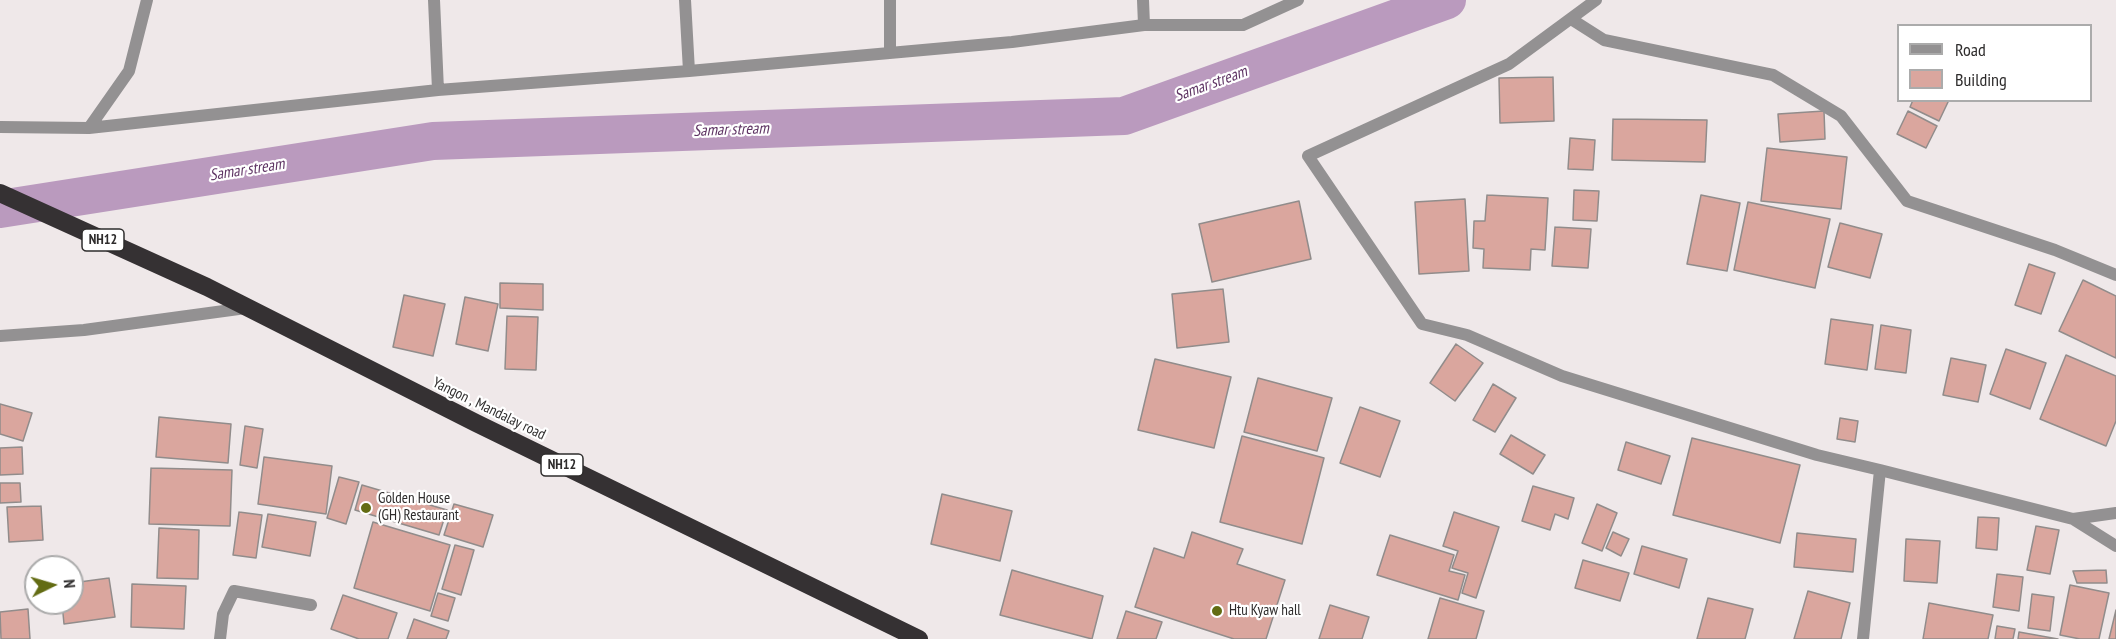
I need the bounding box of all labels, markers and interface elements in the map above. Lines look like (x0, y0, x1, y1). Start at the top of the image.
legend (1897, 24, 2092, 102)
text: Road (1955, 38, 1986, 61)
water label: Samar stream (1172, 62, 1250, 106)
text: Building (1955, 68, 2007, 91)
water label: Samar stream (693, 119, 769, 141)
water label: Samar stream (208, 155, 286, 185)
road number: NH12 (82, 229, 124, 251)
street label: Yangon , Mandalay road (430, 374, 548, 444)
road number: NH12 (541, 454, 583, 476)
place label: Golden House (GH) Restaurant (378, 490, 459, 525)
marker: Golden House (GH) Restaurant (359, 501, 373, 515)
north arrow (24, 555, 84, 615)
text: N (60, 578, 80, 589)
place label: Htu Kyaw hall (1229, 602, 1301, 620)
marker: Htu Kyaw hall (1210, 604, 1224, 618)

